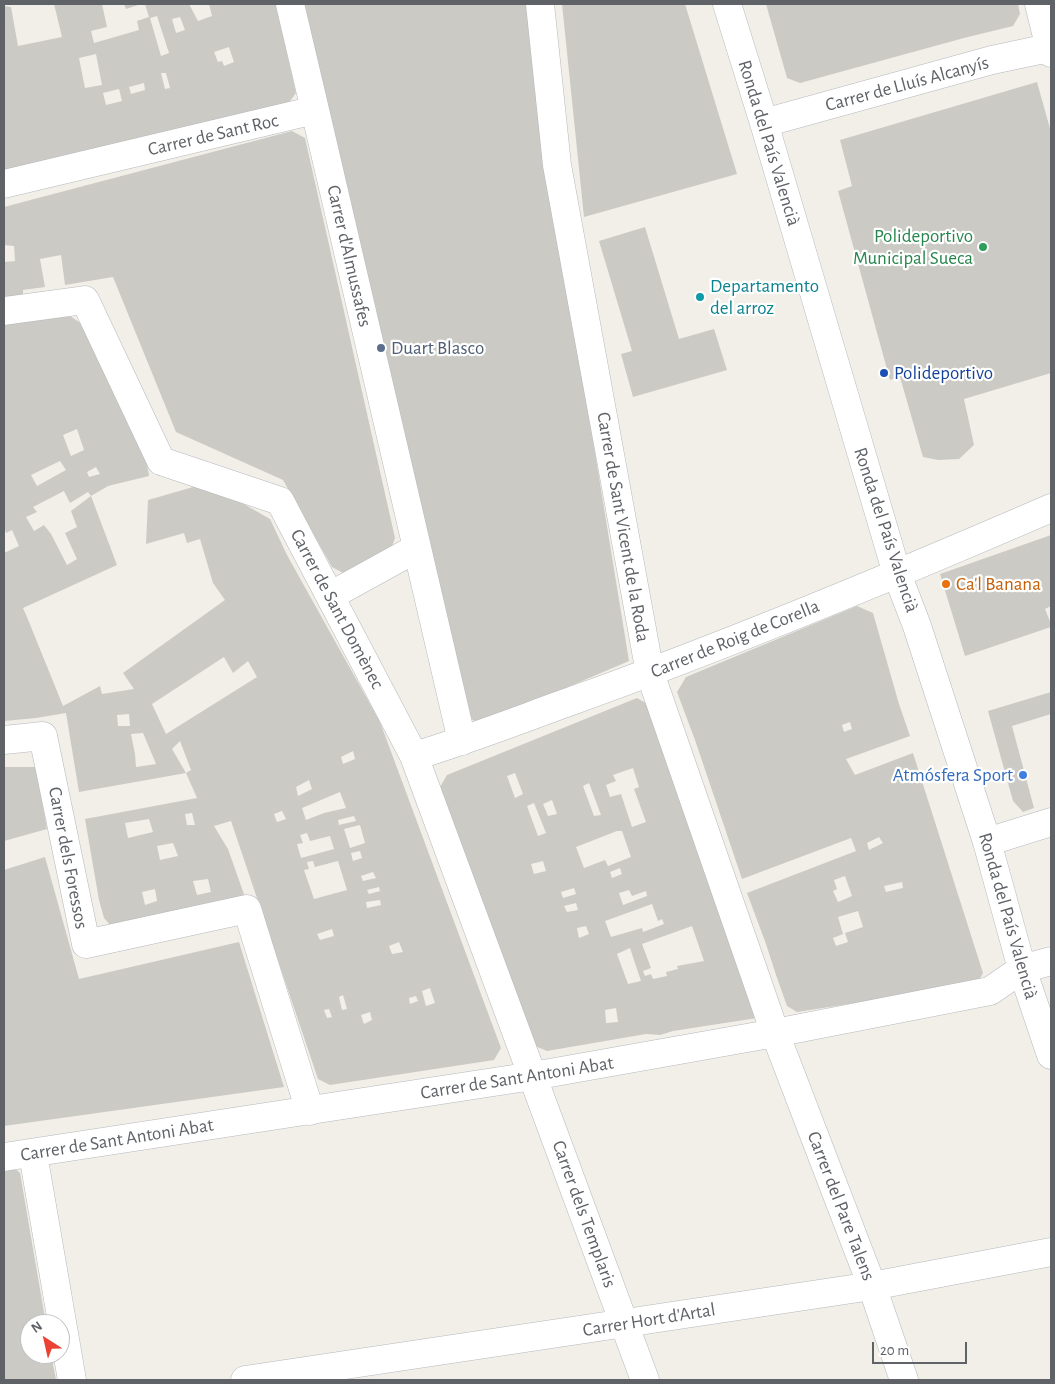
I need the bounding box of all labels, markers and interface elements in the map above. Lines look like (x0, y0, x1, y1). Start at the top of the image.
street label: Carrer de Lluís Alcanyís (823, 51, 991, 117)
street label: Ronda del País Valencià (733, 57, 805, 229)
street label: Carrer de Sant Roc (146, 109, 280, 161)
street label: Carrer d'Almussafes (322, 183, 376, 329)
place label: Polideportivo Municipal Sueca (853, 225, 973, 269)
marker: Polideportivo Municipal Sueca (977, 241, 989, 253)
place label: Departamento del arroz (710, 275, 819, 319)
marker: Departamento del arroz (694, 291, 706, 303)
place label: Duart Blasco (391, 337, 484, 359)
marker: Duart Blasco (375, 342, 387, 354)
place label: Polideportivo (894, 362, 993, 384)
marker: Polideportivo (878, 367, 890, 379)
street label: Carrer de Sant Vicent de la Roda (592, 410, 654, 644)
street label: Ronda del País Valencià (849, 445, 923, 615)
street label: Carrer de Sant Domènec (285, 525, 389, 693)
place label: Ca'l Banana (956, 573, 1041, 595)
marker: Ca'l Banana (940, 578, 952, 590)
street label: Carrer de Roig de Corella (647, 595, 823, 683)
place label: Atmósfera Sport (893, 764, 1013, 786)
marker: Atmósfera Sport (1017, 769, 1029, 781)
street label: Carrer dels Foressos (43, 785, 93, 931)
street label: Ronda del País Valencià (973, 830, 1043, 1002)
street label: Carrer de Sant Antoni Abat (419, 1051, 615, 1105)
street label: Carrer de Sant Antoni Abat (19, 1113, 215, 1167)
street label: Carrer del Pare Talens (802, 1128, 880, 1284)
street label: Carrer dels Templaris (547, 1137, 621, 1291)
street label: Carrer Hort d'Artal (581, 1298, 717, 1342)
north arrow (20, 1314, 70, 1364)
text: N (29, 1319, 45, 1336)
scale bar (875, 1332, 970, 1364)
text: 20 m (880, 1343, 909, 1358)

